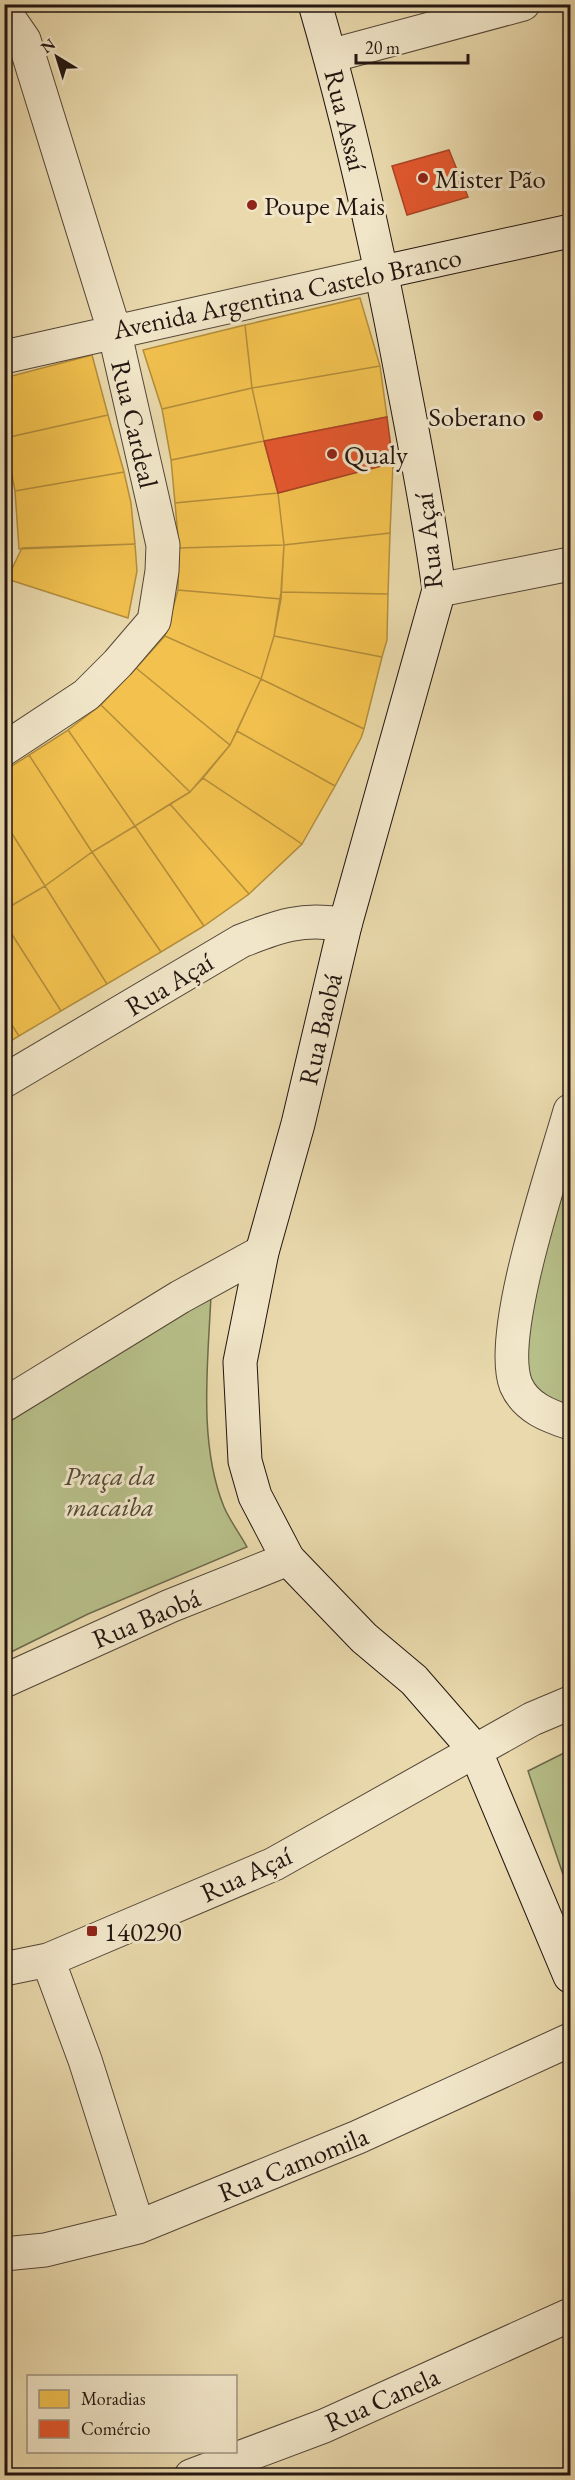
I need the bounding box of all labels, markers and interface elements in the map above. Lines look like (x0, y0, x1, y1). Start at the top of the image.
north arrow (27, 27, 87, 87)
scale bar (356, 27, 468, 65)
text: N (37, 33, 60, 58)
text: 20 m (365, 36, 400, 59)
street label: Rua Assaí (317, 66, 376, 175)
place label: Mister Pão (435, 161, 546, 196)
marker: Mister Pão (416, 171, 430, 185)
place label: Poupe Mais (264, 188, 385, 223)
marker: Poupe Mais (245, 198, 259, 212)
street label: Avenida Argentina Castelo Branco (108, 239, 465, 347)
street label: Rua Cardeal (103, 357, 167, 491)
place label: Soberano (428, 399, 526, 434)
marker: Soberano (531, 409, 545, 423)
place label: Qualy (344, 437, 408, 472)
marker: Qualy (325, 447, 339, 461)
street label: Rua Açaí (406, 491, 450, 591)
street label: Rua Açaí (119, 944, 220, 1024)
street label: Rua Baobá (290, 969, 350, 1088)
park label: Praça da macaiba (64, 1458, 156, 1524)
street label: Rua Baobá (87, 1580, 205, 1656)
street label: Rua Açaí (195, 1838, 297, 1910)
place label: 140290 (104, 1914, 182, 1949)
marker: 140290 (85, 1924, 99, 1938)
street label: Rua Camomila (213, 2118, 373, 2210)
street label: Rua Canela (319, 2358, 445, 2440)
legend (27, 2375, 237, 2453)
text: Moradias (81, 2387, 146, 2410)
text: Comércio (81, 2417, 150, 2440)

